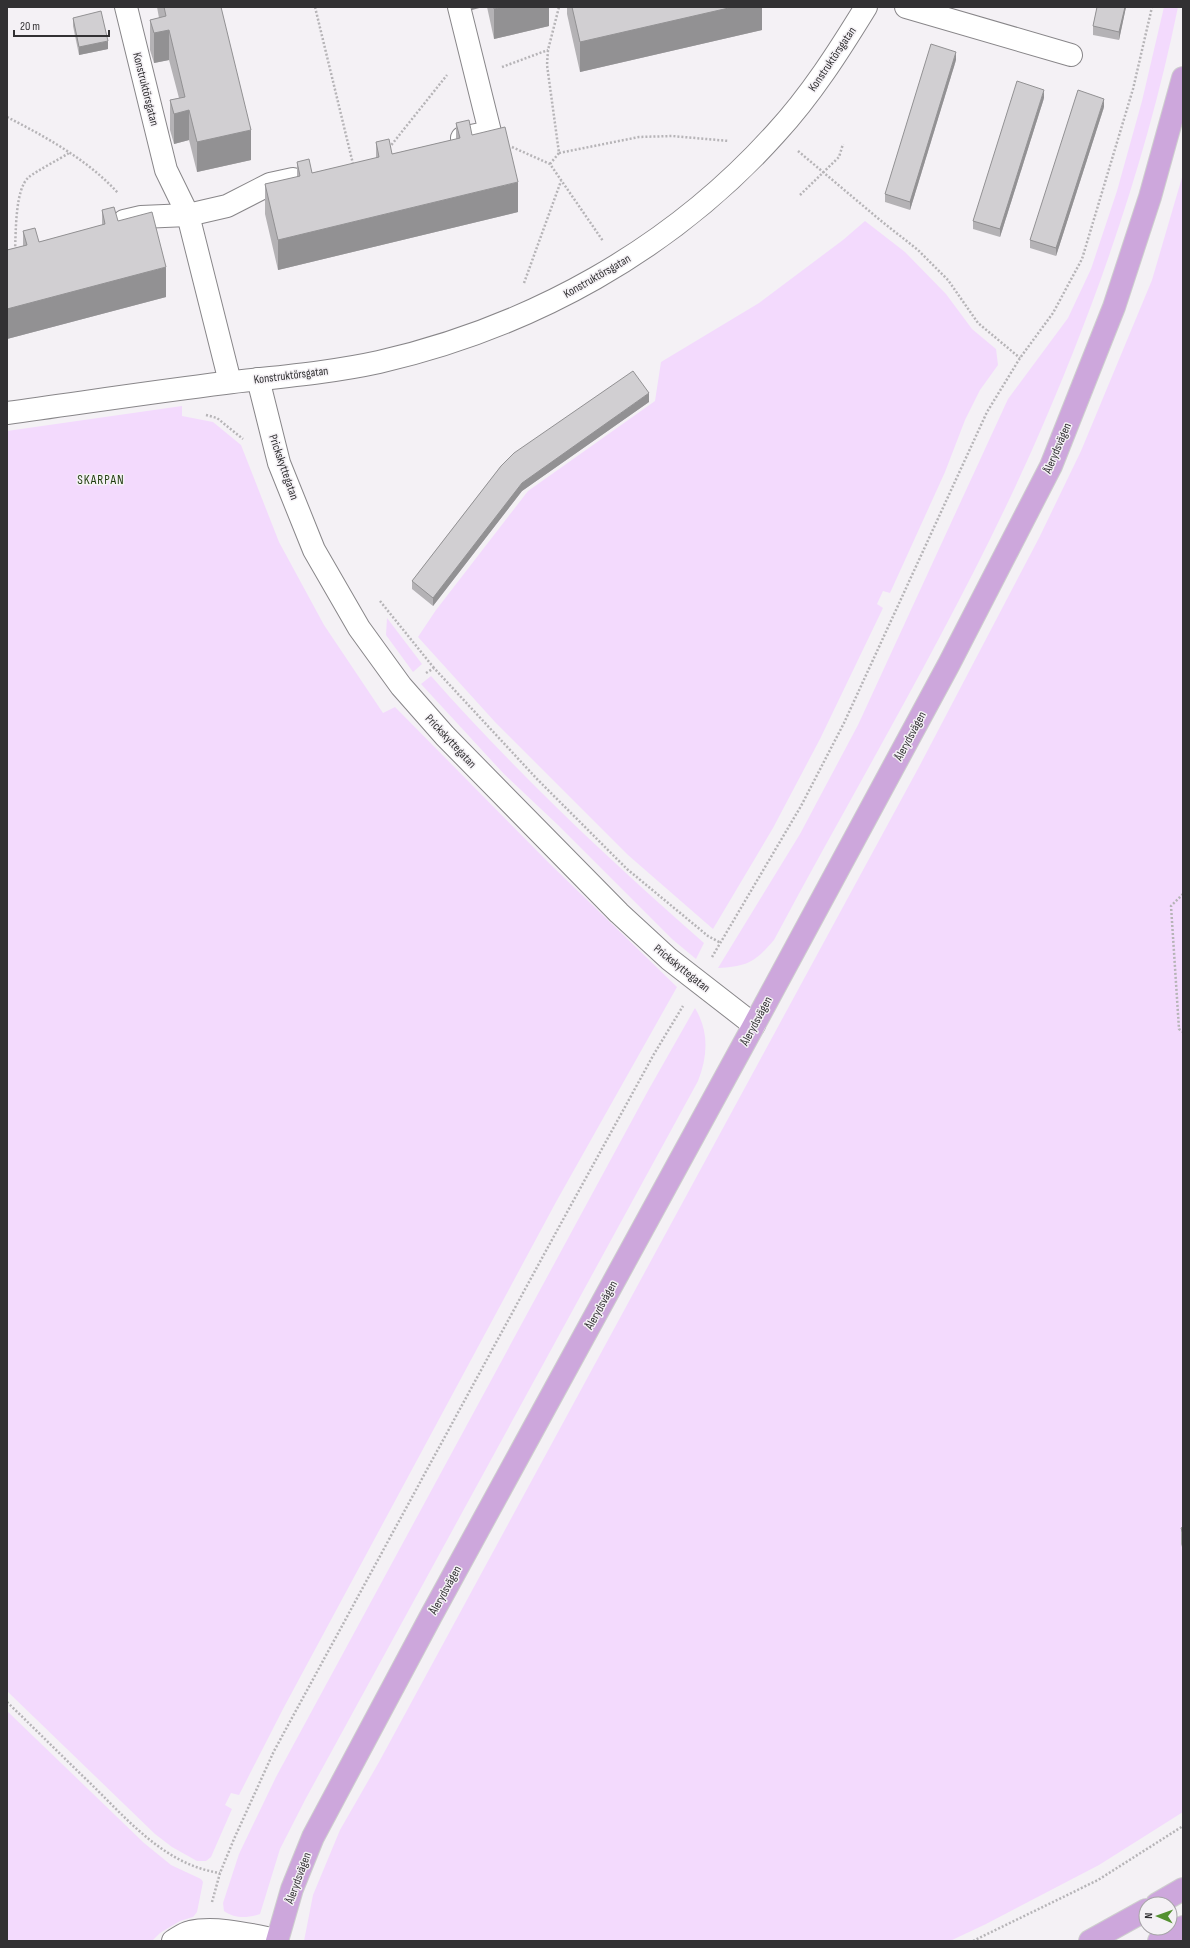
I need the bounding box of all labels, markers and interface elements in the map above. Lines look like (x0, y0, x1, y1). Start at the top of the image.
scale bar (14, 12, 109, 38)
text: 20 m (20, 19, 40, 34)
street label: Konstruktörsgatan (805, 24, 860, 95)
street label: Konstruktörsgatan (129, 51, 162, 127)
street label: Konstruktörsgatan (561, 251, 633, 302)
street label: Konstruktörsgatan (253, 363, 329, 388)
street label: Ålerydsvägen (1040, 421, 1075, 477)
street label: Prickskyttegatan (265, 432, 302, 502)
district label: SKARPAN (77, 472, 125, 488)
street label: Ålerydsvägen (891, 709, 930, 764)
street label: Prickskyttegatan (422, 711, 479, 771)
street label: Prickskyttegatan (650, 941, 713, 996)
street label: Ålerydsvägen (737, 994, 776, 1049)
street label: Ålerydsvägen (581, 1278, 621, 1333)
street label: Ålerydsvägen (425, 1563, 465, 1618)
street label: Ålerydsvägen (282, 1850, 315, 1907)
north arrow (1138, 1896, 1178, 1936)
text: N (1142, 1912, 1155, 1919)

